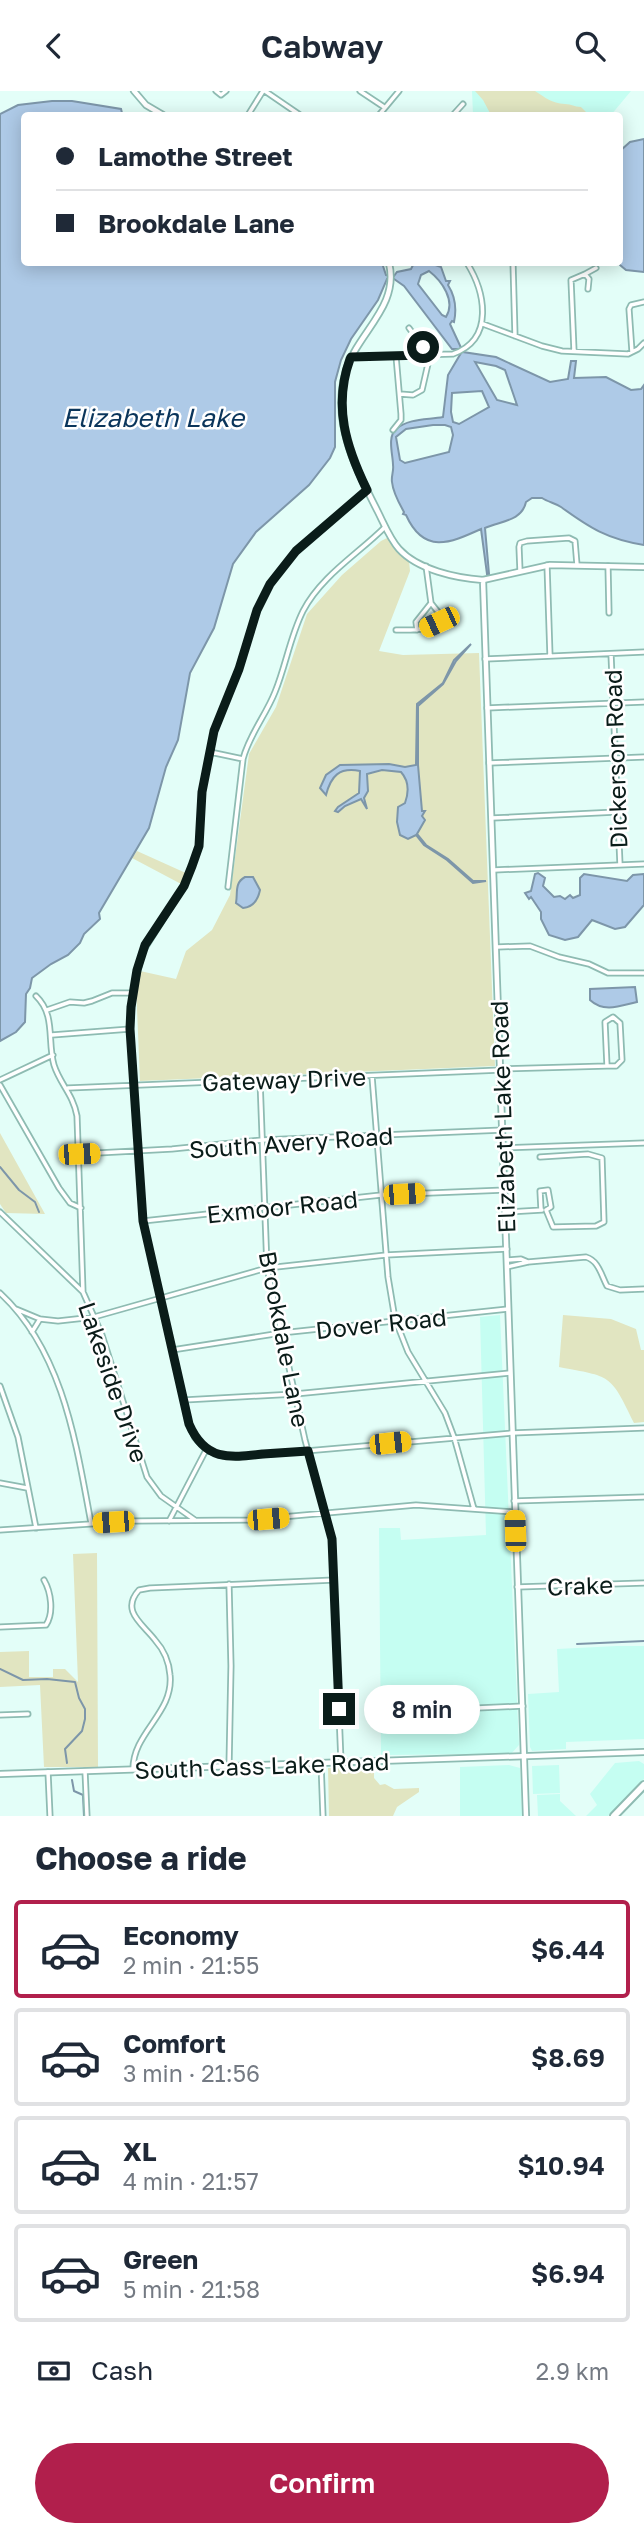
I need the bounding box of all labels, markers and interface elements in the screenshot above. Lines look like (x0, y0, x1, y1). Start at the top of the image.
icon: back (35, 27, 73, 65)
text: Cabway (261, 27, 383, 65)
icon: search (571, 27, 609, 65)
text: Lamothe Street (98, 141, 293, 172)
text: Brookdale Lane (98, 208, 295, 239)
route start (407, 331, 439, 363)
water label: Elizabeth Lake (62, 402, 246, 433)
car (416, 604, 463, 640)
street label: Dickerson Road (597, 669, 633, 849)
street label: Elizabeth Lake Road (483, 1000, 521, 1234)
street label: Gateway Drive (201, 1062, 367, 1096)
street label: South Avery Road (188, 1120, 394, 1164)
car (58, 1143, 101, 1165)
car (383, 1182, 426, 1206)
street label: Exmoor Road (205, 1184, 359, 1228)
street label: Brookdale Lane (254, 1248, 316, 1430)
street label: Lakeside Drive (73, 1298, 155, 1466)
street label: Dover Road (314, 1302, 448, 1344)
car (369, 1430, 412, 1456)
car (247, 1507, 290, 1531)
car (92, 1510, 135, 1534)
car (504, 1510, 527, 1552)
street label: Crake (547, 1569, 613, 1601)
callout: 8 min (364, 1685, 479, 1733)
route end (323, 1693, 355, 1725)
text: 8 min (392, 1695, 452, 1723)
street label: South Cass Lake Road (134, 1746, 390, 1784)
text: Choose a ride (35, 1839, 247, 1877)
icon: car (39, 1918, 102, 1981)
text: Economy (123, 1920, 239, 1951)
text: $6.44 (531, 1934, 605, 1965)
text: 2 min · 21:55 (123, 1951, 259, 1979)
icon: car (39, 2026, 102, 2089)
text: Comfort (123, 2028, 226, 2059)
text: $8.69 (531, 2042, 605, 2073)
text: 3 min · 21:56 (123, 2059, 260, 2087)
icon: car (39, 2134, 102, 2197)
text: XL (123, 2136, 157, 2167)
text: $10.94 (518, 2150, 605, 2181)
text: 4 min · 21:57 (123, 2167, 259, 2195)
icon: car (39, 2242, 102, 2305)
text: Green (123, 2244, 198, 2275)
text: $6.94 (531, 2258, 605, 2289)
text: 5 min · 21:58 (123, 2275, 260, 2303)
icon: cash (35, 2352, 73, 2390)
text: Cash (91, 2355, 153, 2386)
text: 2.9 km (536, 2357, 609, 2385)
button: Confirm (35, 2443, 609, 2523)

